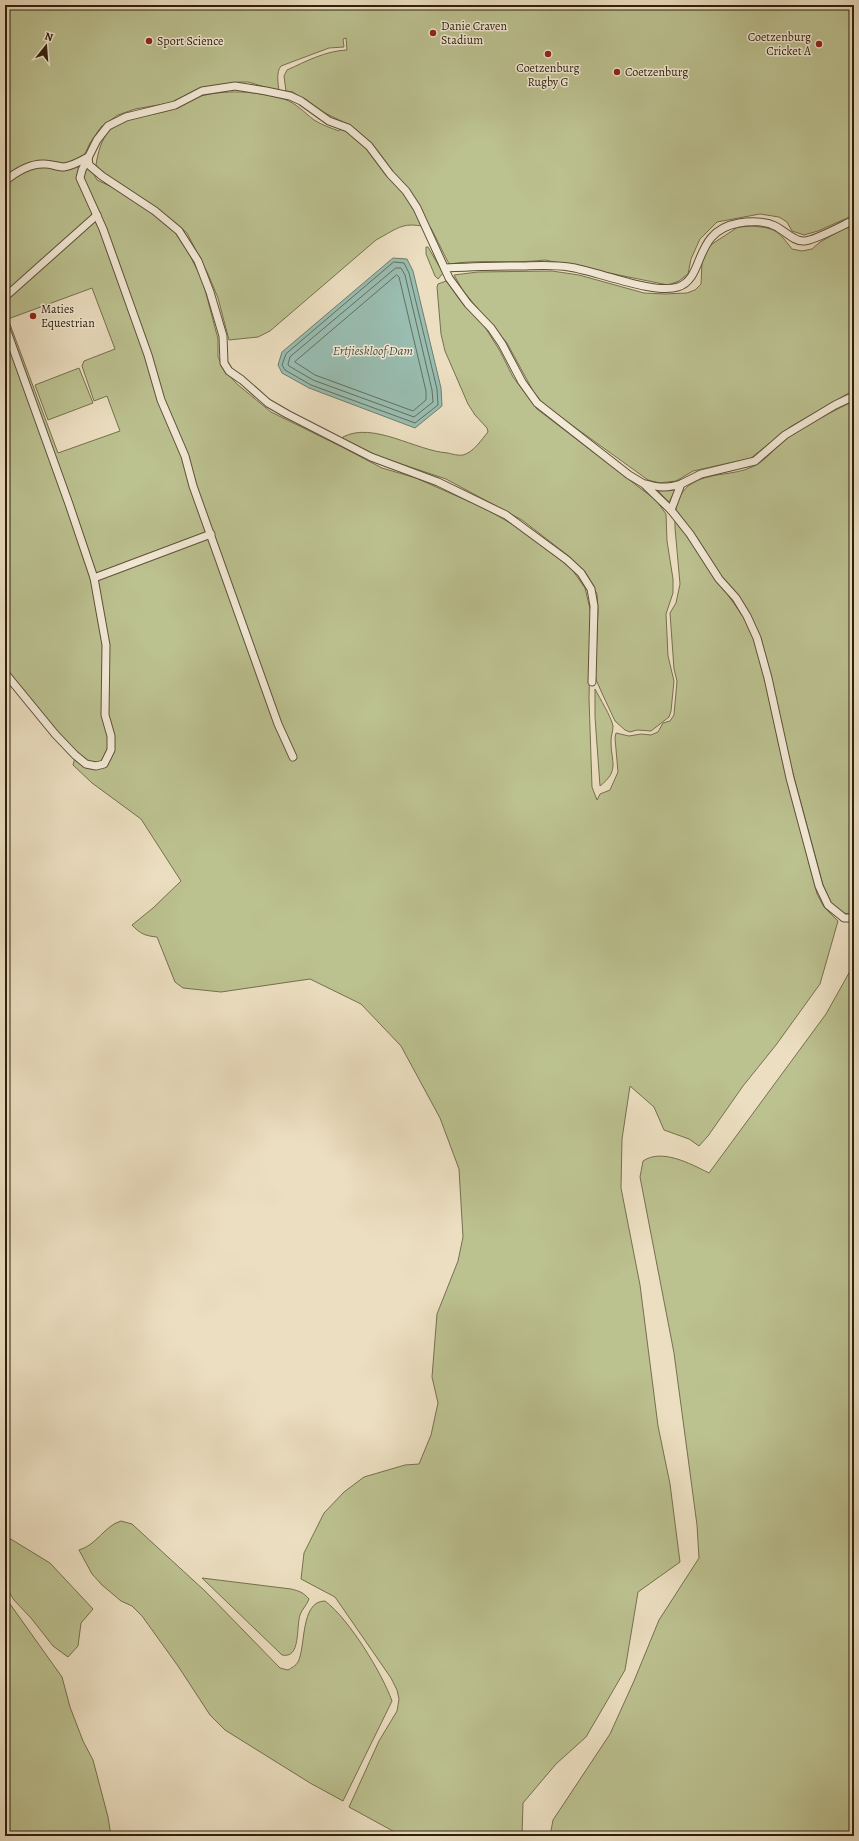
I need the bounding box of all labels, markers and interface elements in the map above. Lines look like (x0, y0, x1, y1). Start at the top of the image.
place label: Danie Craven Stadium (441, 18, 507, 48)
north arrow (26, 26, 66, 66)
marker: Danie Craven Stadium (428, 28, 438, 38)
text: N (43, 29, 55, 45)
place label: Coetzenburg Cricket A (748, 29, 812, 59)
place label: Sport Science (157, 33, 223, 49)
marker: Sport Science (144, 36, 154, 46)
marker: Coetzenburg Cricket A (814, 39, 824, 49)
marker: Coetzenburg Rugby G (543, 49, 553, 59)
place label: Coetzenburg Rugby G (516, 60, 580, 90)
place label: Coetzenburg (625, 64, 688, 80)
marker: Coetzenburg (612, 67, 622, 77)
place label: Maties Equestrian (41, 301, 95, 331)
marker: Maties Equestrian (28, 311, 38, 321)
water label: Ertjieskloof Dam (333, 342, 414, 359)

